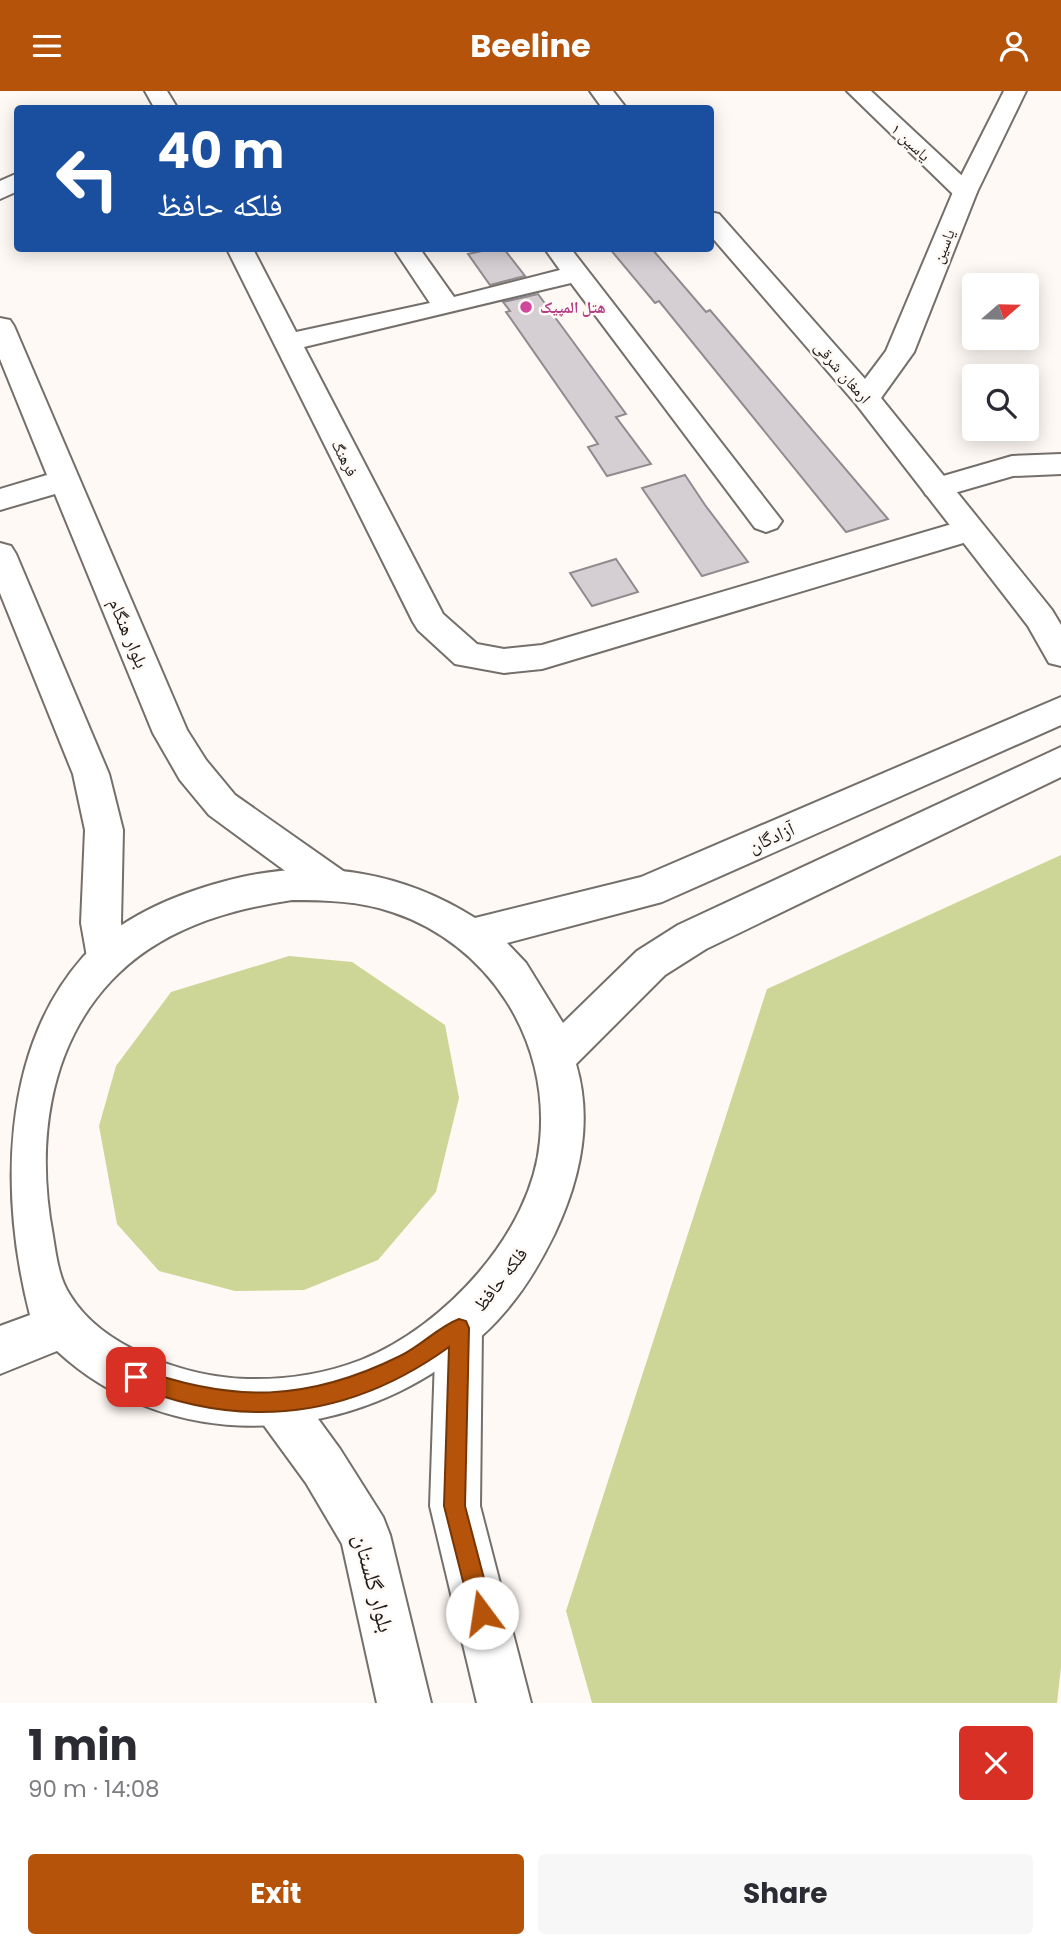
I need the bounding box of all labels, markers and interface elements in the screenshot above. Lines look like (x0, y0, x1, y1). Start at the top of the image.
text: Beeline (470, 23, 591, 68)
icon: menu (28, 27, 66, 65)
icon: person (995, 27, 1033, 65)
text: 40 m (157, 117, 284, 185)
street label: یاسین ۱ (886, 118, 936, 167)
icon: left (42, 133, 133, 224)
text: فلکه حافظ (157, 182, 283, 227)
street label: یاسین (926, 226, 961, 267)
north arrow (962, 273, 1040, 350)
map controls (962, 273, 1039, 441)
place label: هتل المپیک (540, 296, 606, 319)
marker: هتل المپیک (518, 299, 534, 315)
street label: ارمغان شرقی (809, 336, 876, 409)
button: search (962, 364, 1039, 441)
street label: فرهنگ (326, 436, 364, 481)
street label: بلوار هنگام (102, 594, 155, 672)
street label: آزادگان (744, 815, 800, 860)
street label: فلکه حافظ (467, 1242, 534, 1317)
pin (106, 1347, 166, 1407)
icon: arrive (117, 1358, 155, 1396)
street label: بلوار گلستان (345, 1530, 403, 1636)
position arrow (445, 1576, 519, 1650)
text: 1 min (28, 1716, 138, 1775)
button: close (959, 1726, 1033, 1800)
text: 90 m · 14:08 (28, 1773, 160, 1805)
button: Exit (28, 1854, 524, 1934)
button: Share (538, 1854, 1033, 1934)

